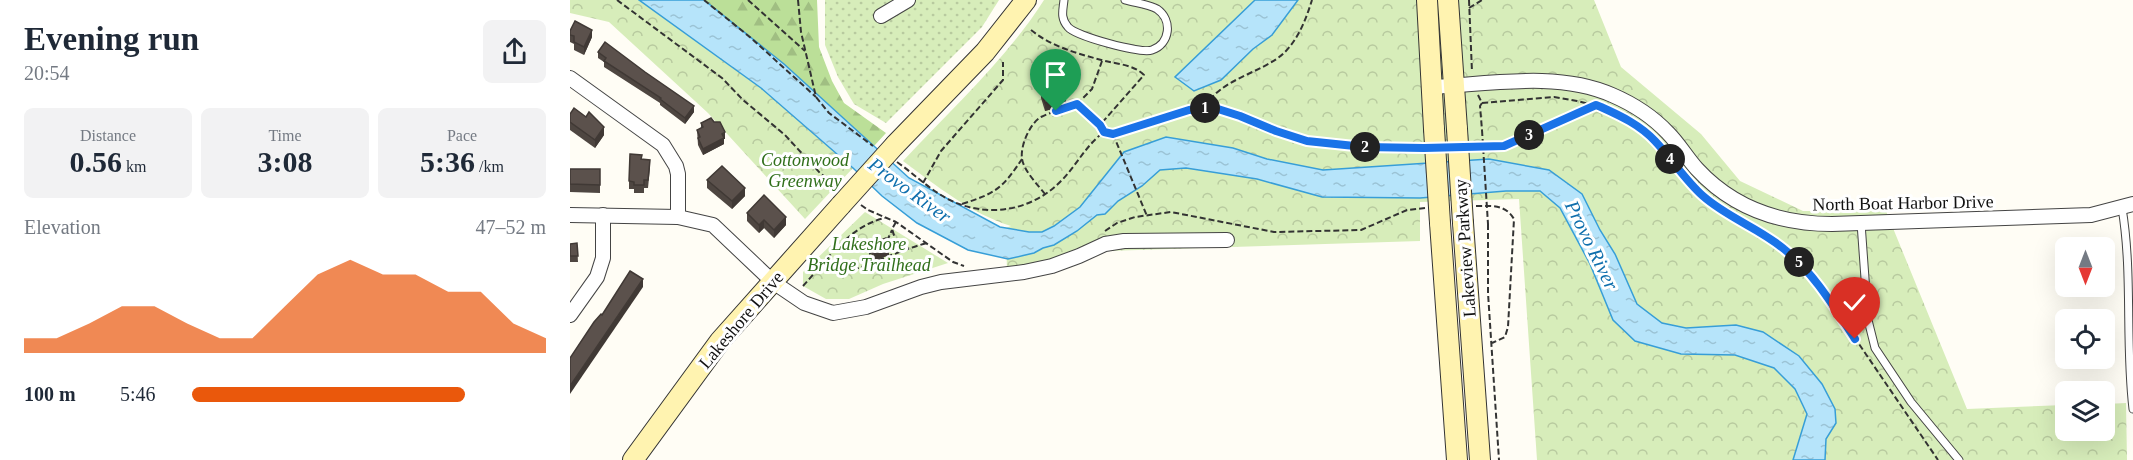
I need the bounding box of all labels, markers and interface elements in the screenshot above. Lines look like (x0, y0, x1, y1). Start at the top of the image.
button: share (483, 20, 546, 83)
text: Evening run (24, 21, 199, 57)
pin (1030, 49, 1081, 111)
icon: arrive (1039, 58, 1072, 91)
text: 20:54 (24, 62, 70, 84)
pin: 1 (1190, 93, 1220, 123)
text: 1 (1201, 99, 1209, 116)
pin: 3 (1514, 120, 1544, 150)
text: 3 (1525, 126, 1533, 143)
text: Distance (80, 127, 136, 144)
text: Time (268, 127, 302, 144)
text: Pace (447, 127, 477, 144)
pin: 2 (1350, 132, 1380, 162)
text: 2 (1361, 138, 1369, 155)
pin: 4 (1655, 144, 1685, 174)
text: 0.56 (70, 145, 122, 178)
text: 3:08 (258, 145, 313, 178)
text: 5:36 (420, 145, 475, 178)
park label: Cottonwood Greenway (761, 150, 850, 191)
text: 4 (1666, 150, 1674, 167)
water label: Provo River (864, 152, 956, 227)
text: km (122, 158, 146, 175)
text: /km (475, 158, 504, 175)
street label: Lakeview Parkway (1450, 178, 1480, 318)
street label: North Boat Harbor Drive (1812, 191, 1994, 215)
water label: Provo River (1561, 196, 1623, 293)
text: Elevation (24, 216, 101, 238)
text: 47–52 m (475, 216, 546, 238)
park label: Lakeshore Bridge Trailhead (807, 234, 932, 275)
north arrow (2055, 237, 2115, 297)
map controls (2055, 237, 2115, 441)
pin: 5 (1784, 247, 1814, 277)
text: 5 (1795, 253, 1803, 270)
street label: Lakeshore Drive (695, 267, 787, 373)
pin (1829, 277, 1880, 339)
icon: check (1838, 286, 1871, 319)
button: locate (2055, 309, 2115, 369)
button: layers (2055, 381, 2115, 441)
text: 100 m (24, 383, 76, 405)
text: 5:46 (120, 383, 156, 405)

